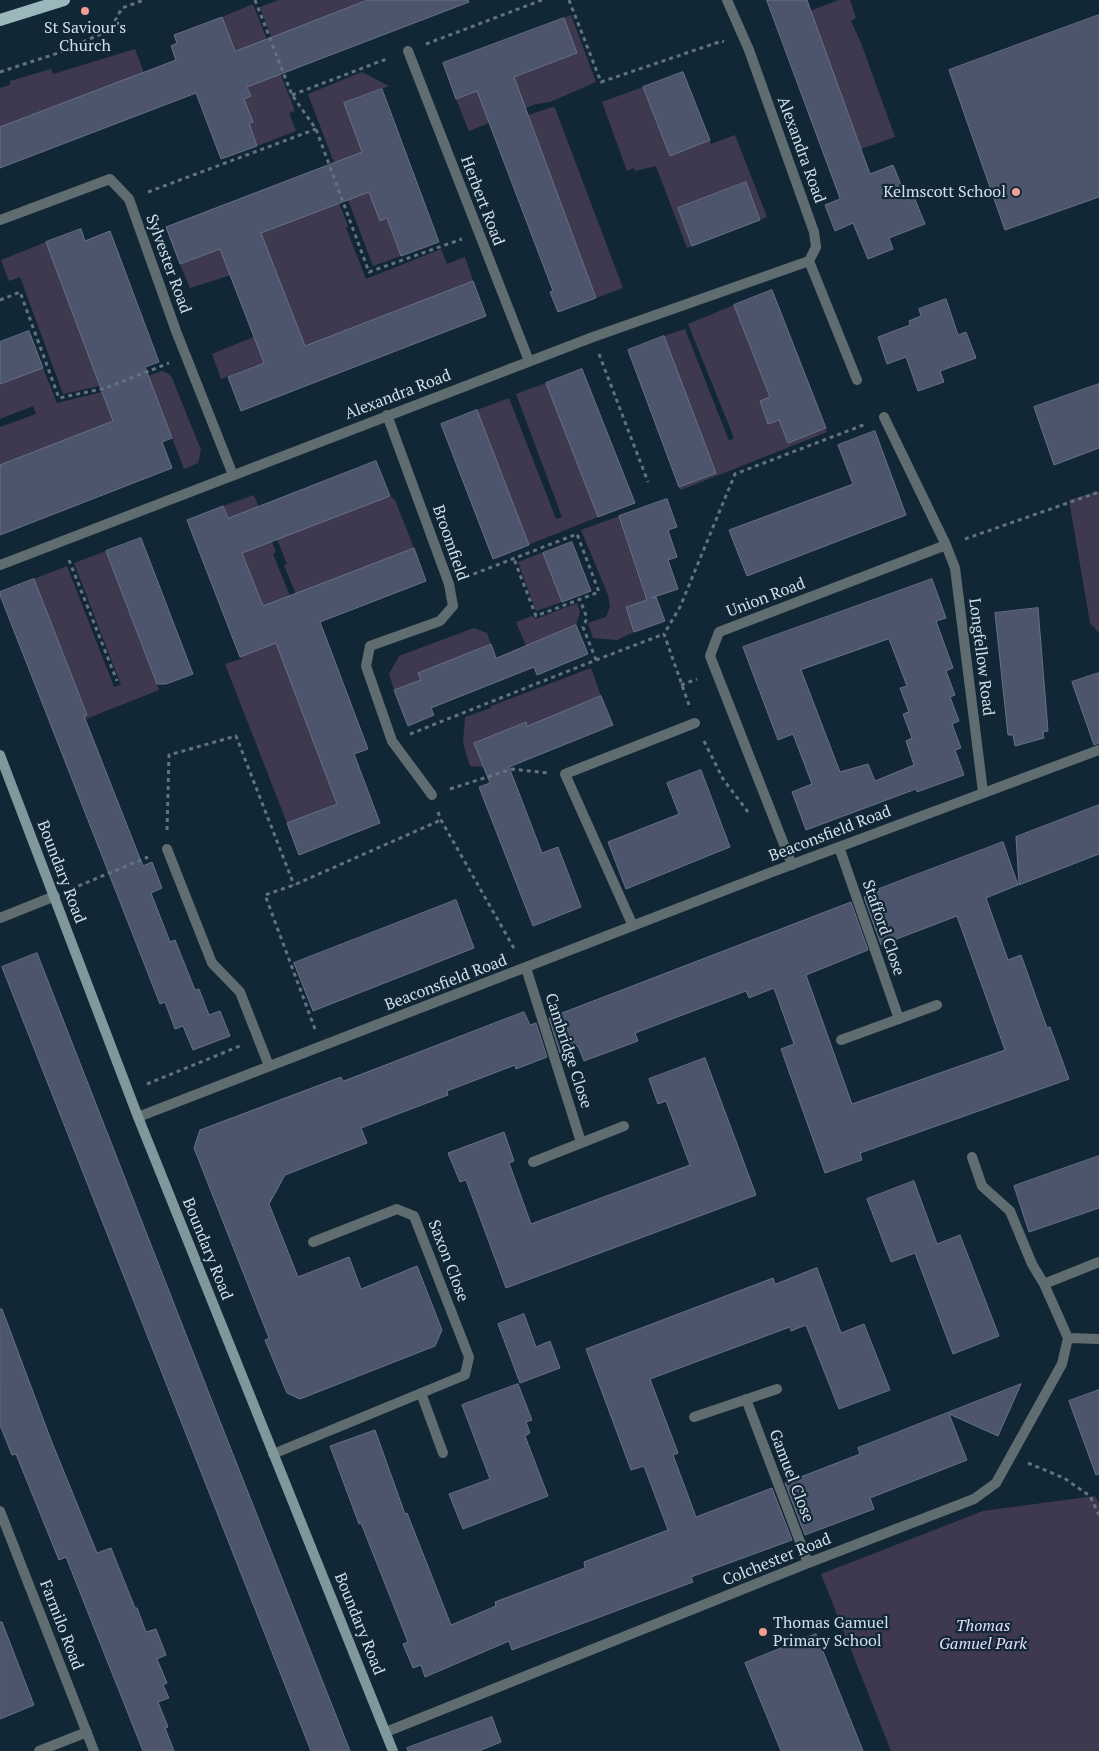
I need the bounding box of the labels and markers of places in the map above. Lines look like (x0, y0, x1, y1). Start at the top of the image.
marker: St Saviour's Church (79, 5, 91, 17)
place label: St Saviour's Church (44, 18, 126, 56)
place label: Kelmscott School (883, 182, 1006, 202)
marker: Kelmscott School (1010, 186, 1022, 198)
place label: Thomas Gamuel Primary School (773, 1613, 889, 1651)
marker: Thomas Gamuel Primary School (757, 1626, 769, 1638)

